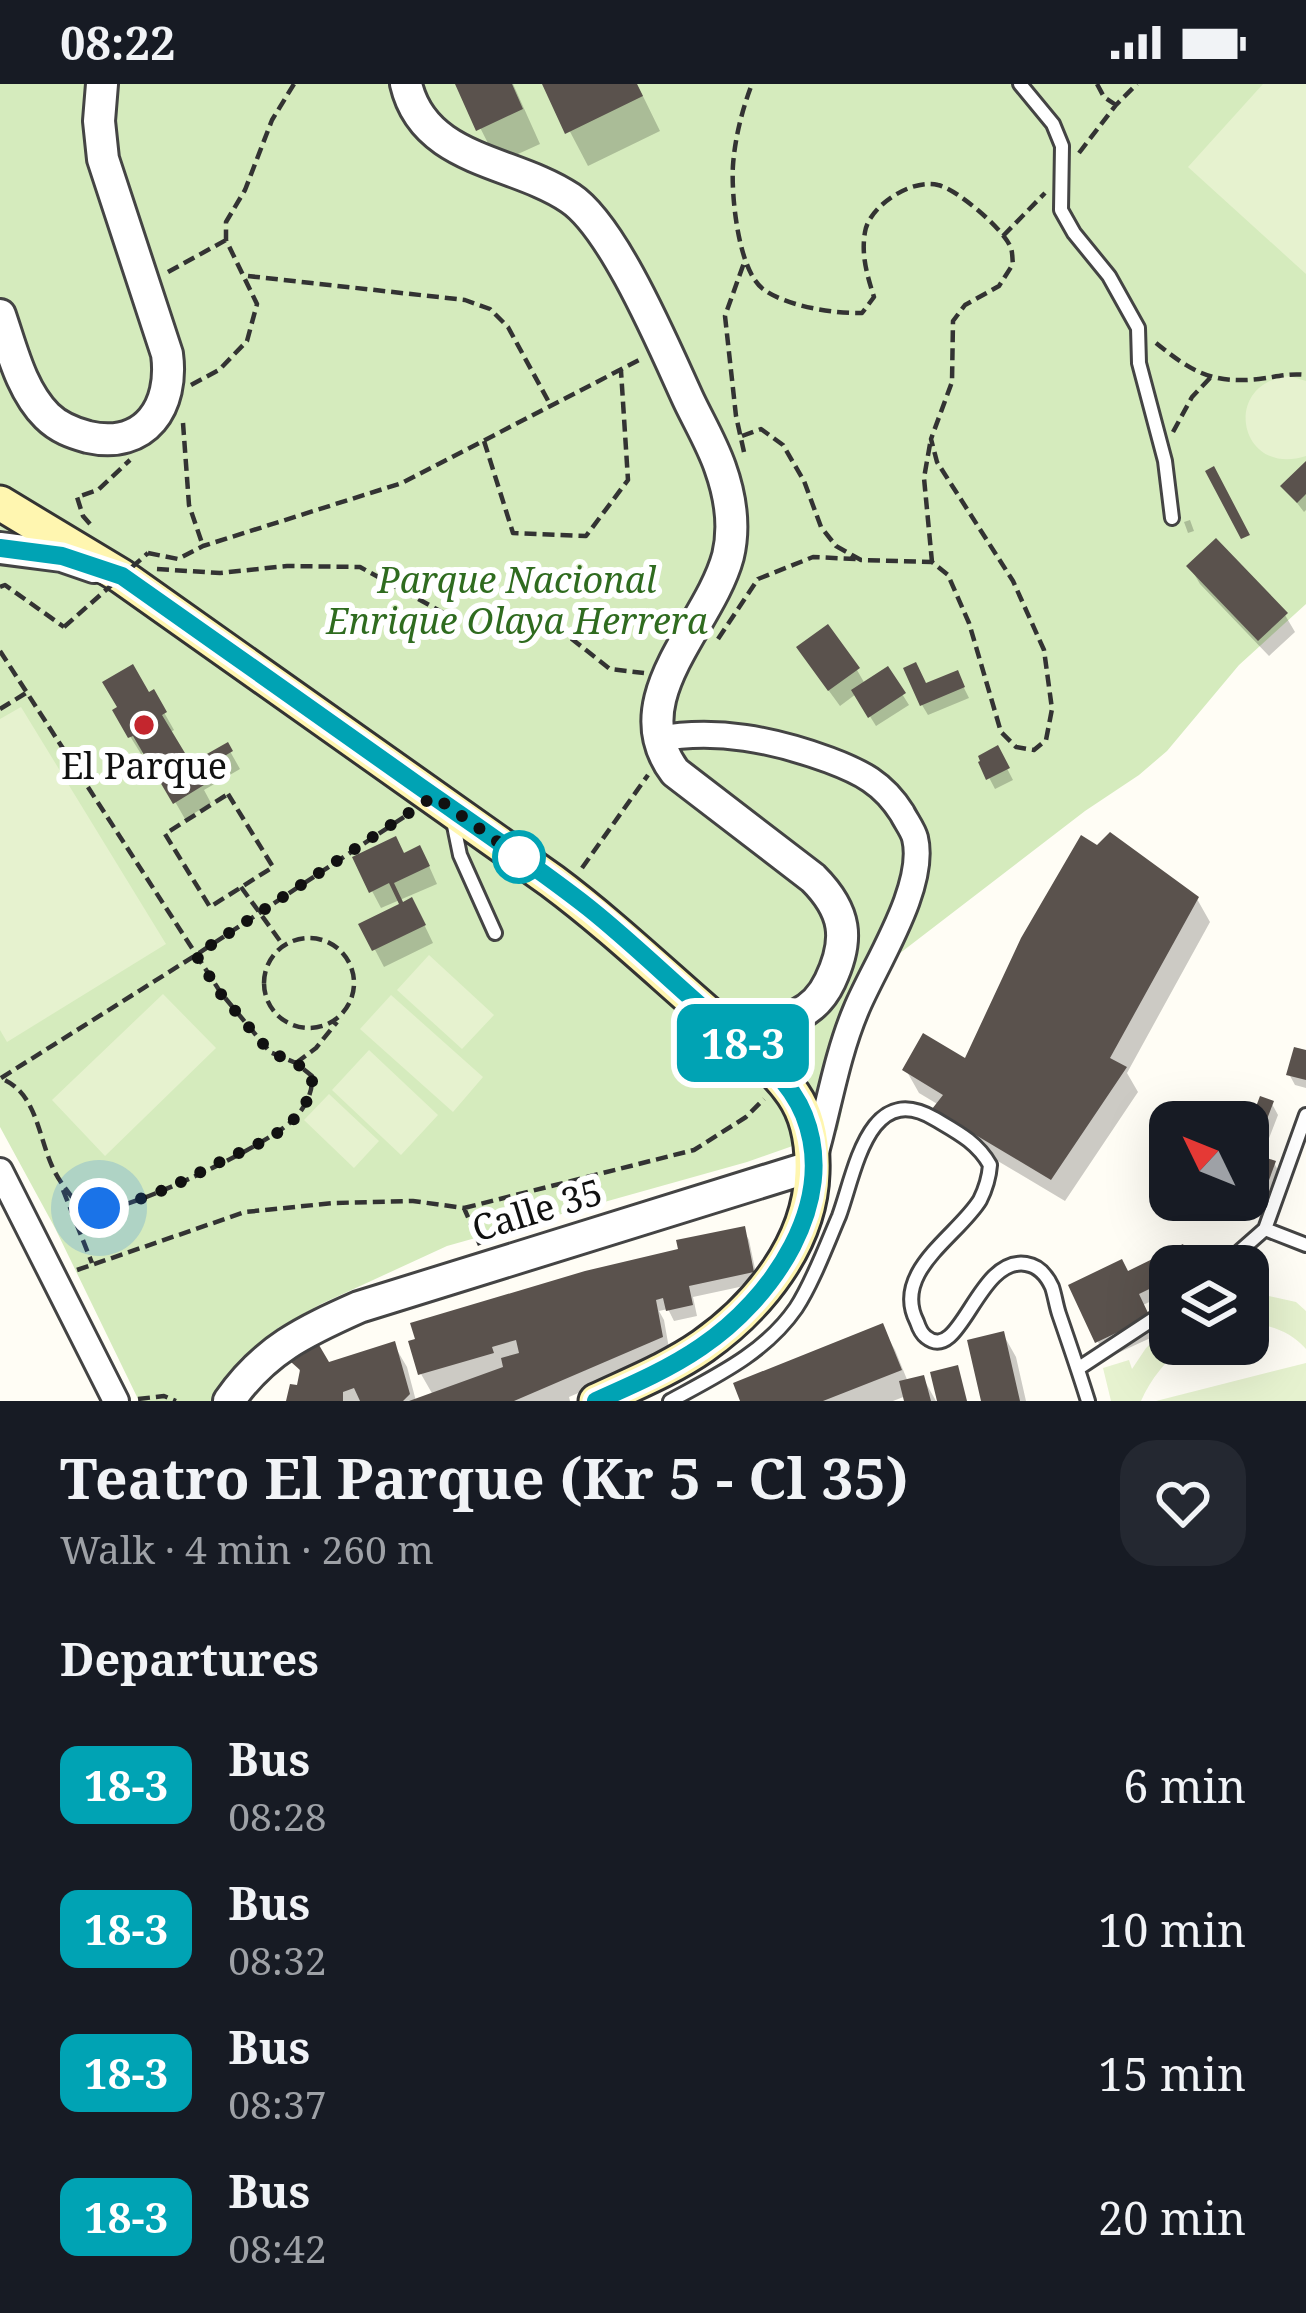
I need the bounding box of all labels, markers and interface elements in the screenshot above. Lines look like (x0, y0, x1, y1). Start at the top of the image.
text: 08:22 (60, 12, 175, 73)
park label: Parque Nacional Enrique Olaya Herrera (325, 555, 708, 645)
marker: El Parque (131, 712, 157, 738)
place label: El Parque (61, 741, 227, 790)
unlabelled marker (494, 832, 544, 882)
line badge: 18-3 (659, 1004, 827, 1082)
text: 18-3 (701, 1014, 785, 1071)
north arrow (1149, 1101, 1269, 1221)
map controls (1149, 1101, 1269, 1365)
street label: Calle 35 (466, 1167, 608, 1252)
your location (69, 1178, 129, 1238)
button: layers (1149, 1245, 1269, 1365)
text: Teatro El Parque (Kr 5 - Cl 35) (60, 1438, 909, 1516)
button: heart (1120, 1440, 1246, 1566)
text: Walk · 4 min · 260 m (60, 1522, 434, 1575)
text: Departures (60, 1628, 319, 1689)
text: Bus (228, 1728, 310, 1789)
text: 6 min (1123, 1755, 1246, 1816)
text: 18-3 (84, 1756, 168, 1813)
text: 08:28 (228, 1789, 327, 1842)
text: Bus (228, 1872, 310, 1933)
text: 10 min (1098, 1899, 1246, 1960)
text: 18-3 (84, 1900, 168, 1957)
text: 08:32 (228, 1933, 327, 1986)
text: Bus (228, 2016, 310, 2077)
text: 15 min (1098, 2043, 1246, 2104)
text: 18-3 (84, 2044, 168, 2101)
text: 08:37 (228, 2077, 327, 2130)
text: Bus (228, 2160, 310, 2221)
text: 20 min (1098, 2187, 1246, 2248)
text: 18-3 (84, 2188, 168, 2245)
text: 08:42 (228, 2221, 327, 2274)

